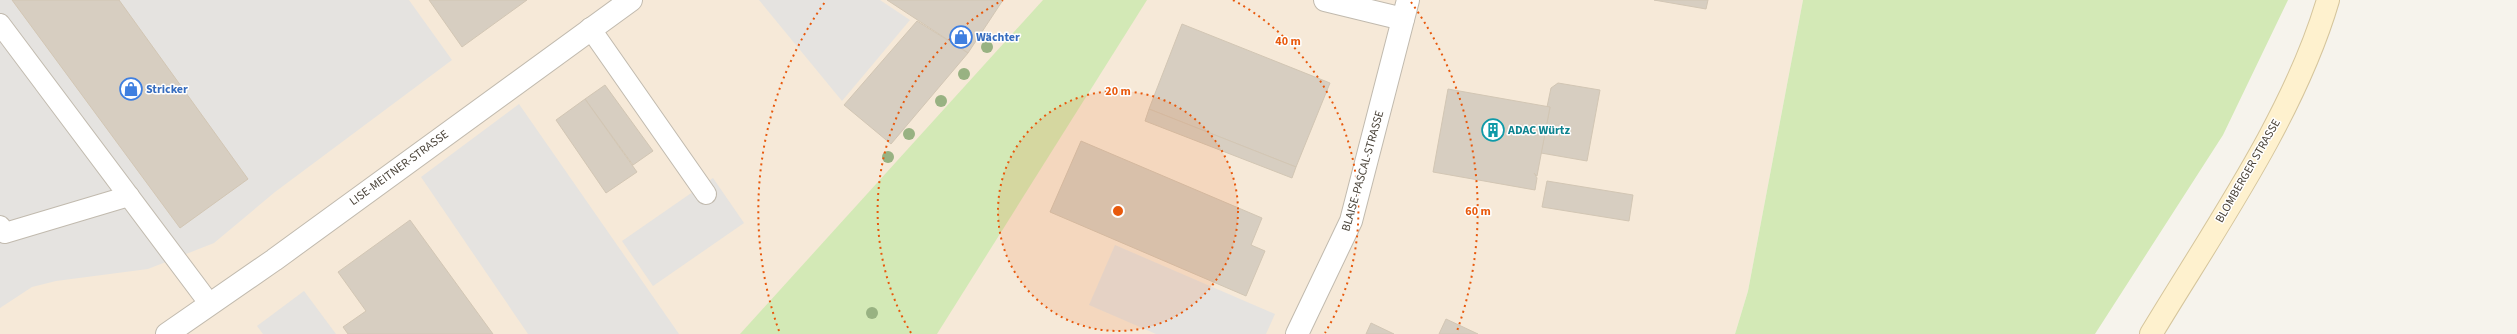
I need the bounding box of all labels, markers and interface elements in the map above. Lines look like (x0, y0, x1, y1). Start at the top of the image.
shop icon: Wächter (948, 24, 974, 50)
place label: Wächter (976, 29, 1020, 46)
text: 40 m (1275, 33, 1301, 50)
shop icon: Stricker (118, 76, 144, 102)
place label: Stricker (146, 81, 188, 98)
text: 20 m (1105, 83, 1131, 100)
street label: BLAISE-PASCAL-STRASSE (1338, 108, 1388, 234)
street label: BLOMBERGER STRASSE (2211, 116, 2285, 226)
building icon: ADAC Würtz (1480, 117, 1506, 143)
place label: ADAC Würtz (1507, 122, 1570, 139)
street label: LISE-MEITNER-STRASSE (346, 126, 452, 210)
text: 60 m (1465, 203, 1491, 220)
centre of rings (1111, 204, 1125, 218)

